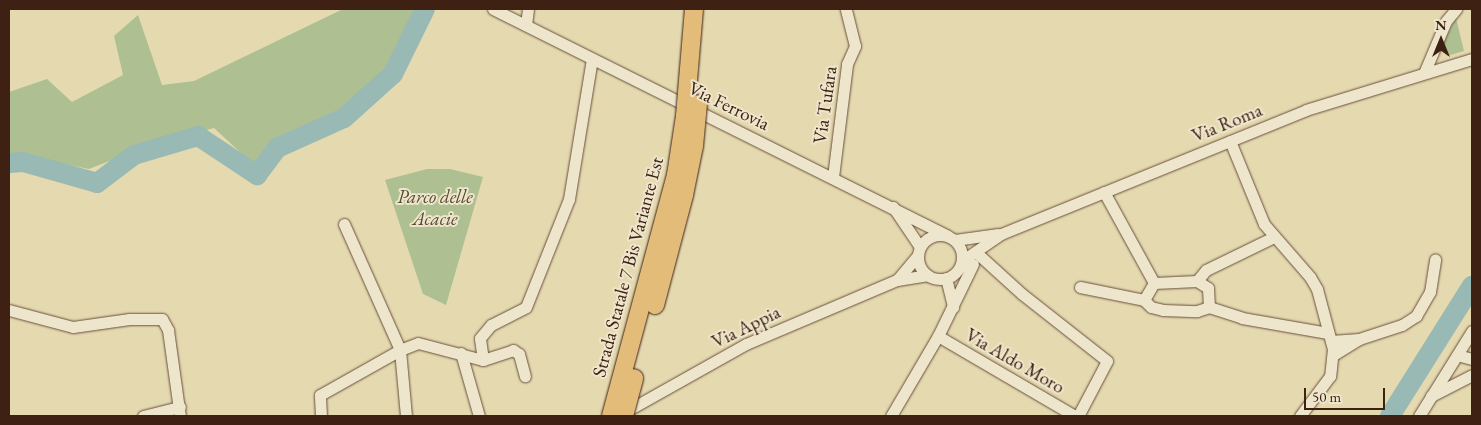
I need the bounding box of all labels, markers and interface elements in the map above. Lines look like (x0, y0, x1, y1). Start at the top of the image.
north arrow (1416, 15, 1466, 65)
text: N (1435, 16, 1447, 34)
street label: Via Tufara (808, 65, 842, 145)
street label: Via Ferrovia (685, 77, 773, 135)
street label: Via Roma (1189, 99, 1265, 147)
street label: Strada Statale 7 Bis Variante Est (588, 154, 668, 380)
park label: Parco delle Acacie (397, 186, 473, 230)
street label: Via Appia (708, 301, 784, 353)
street label: Via Aldo Moro (961, 323, 1069, 399)
scale bar (1306, 378, 1387, 410)
text: 50 m (1312, 387, 1341, 406)

